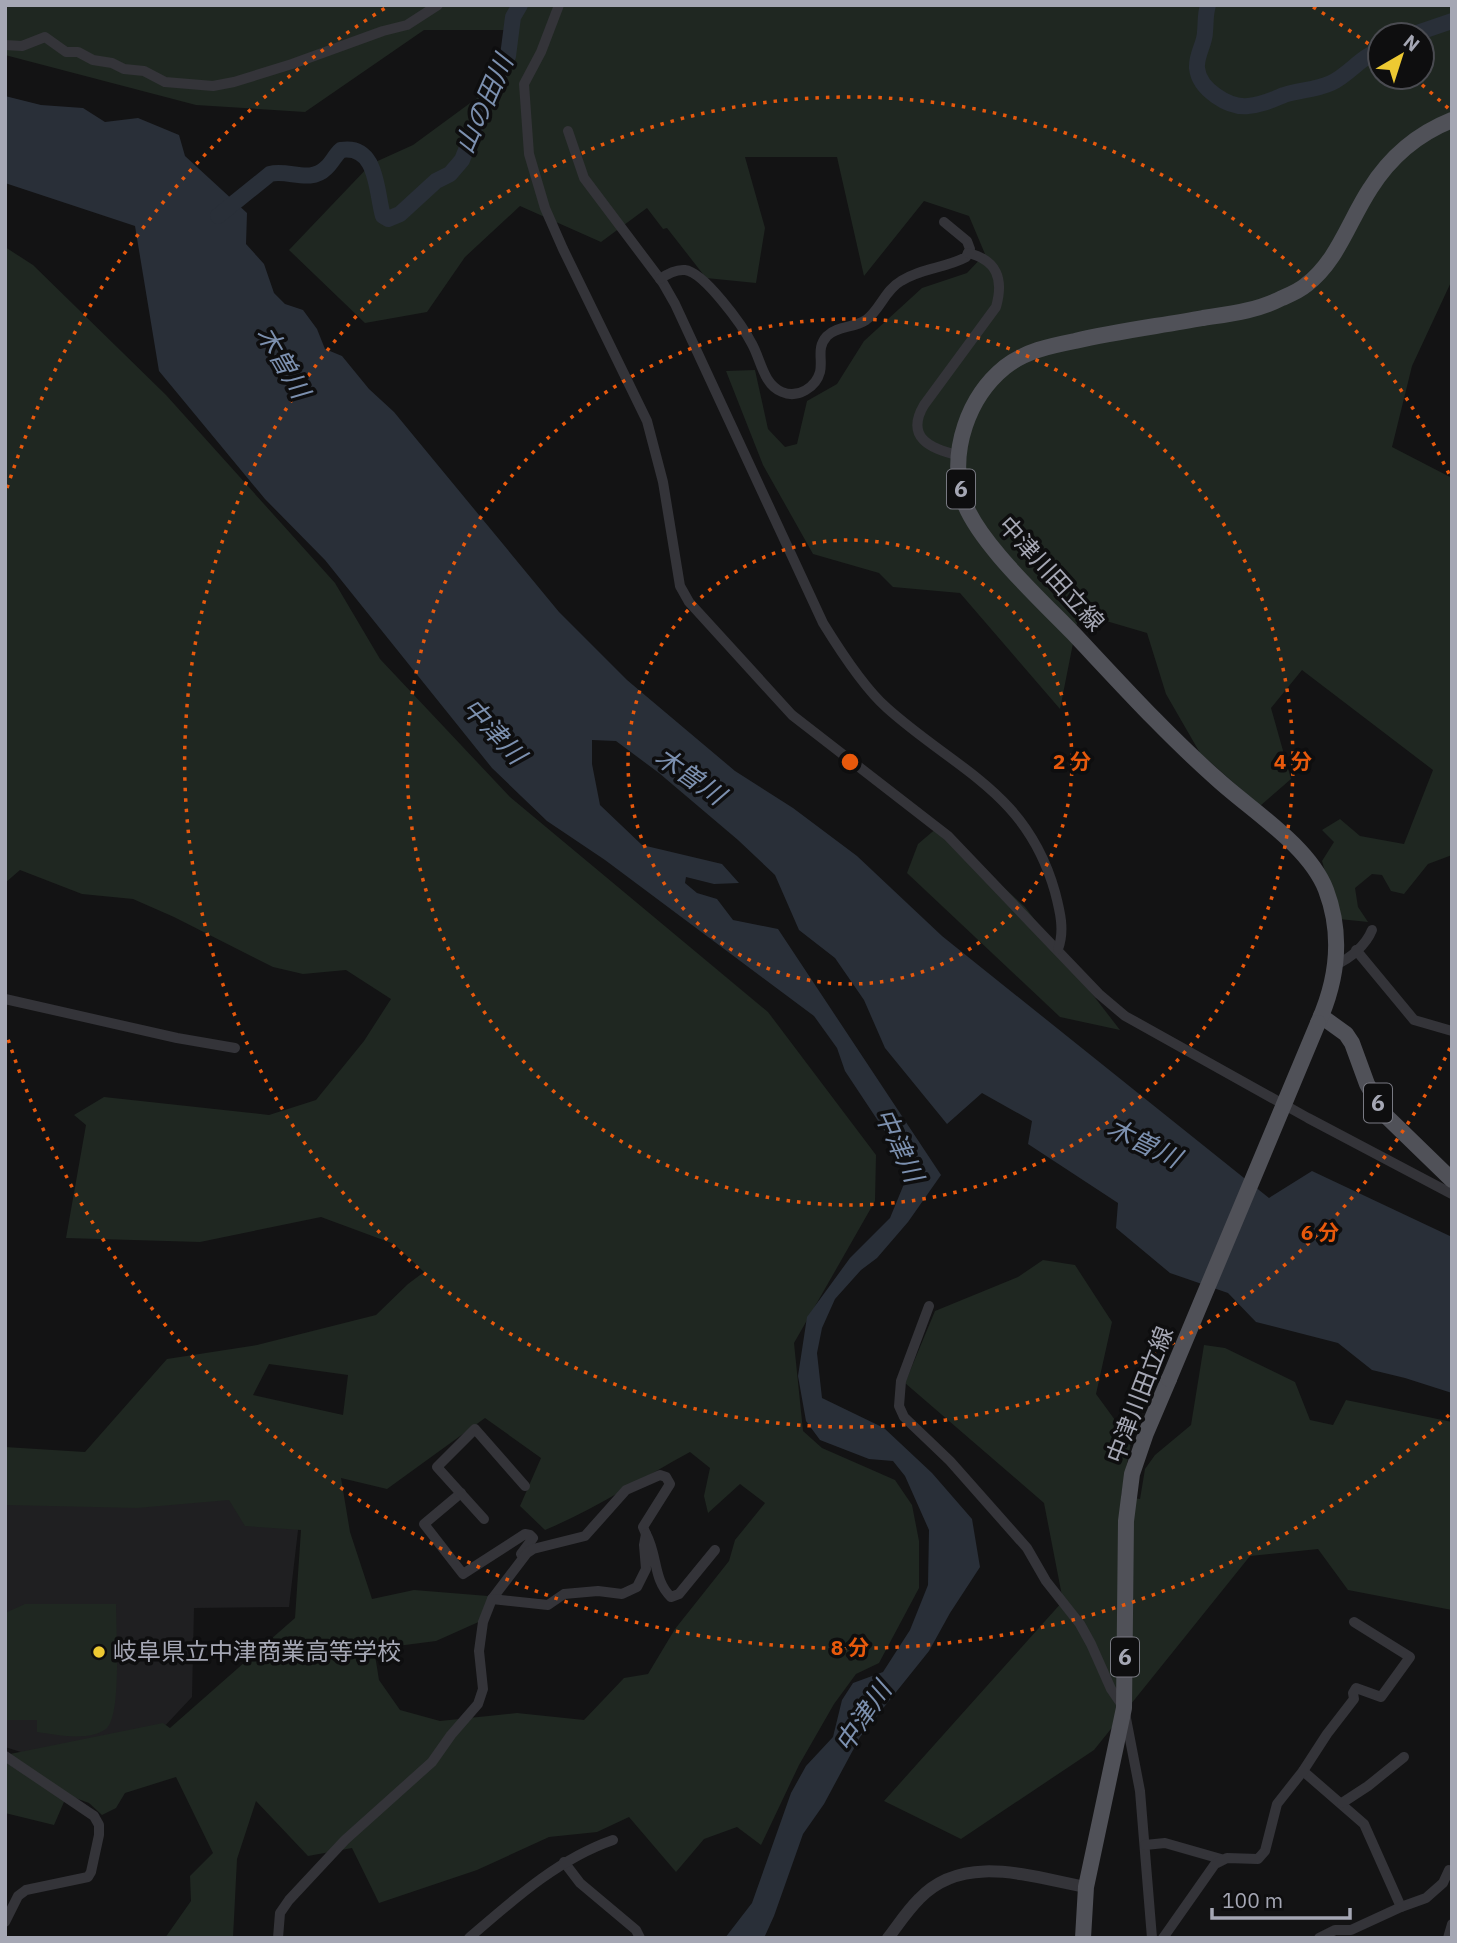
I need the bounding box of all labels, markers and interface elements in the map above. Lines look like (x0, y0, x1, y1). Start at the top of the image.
north arrow (1366, 21, 1436, 91)
text: N (1399, 29, 1425, 56)
water label: 山の田川 (446, 46, 521, 158)
water label: 木曽川 (250, 319, 320, 406)
road number: 6 (947, 470, 975, 509)
street label: 中津川田立線 (992, 509, 1112, 638)
water label: 中津川 (456, 690, 536, 773)
water label: 木曽川 (649, 739, 735, 813)
text: 2 分 (1053, 747, 1091, 775)
text: 4 分 (1274, 747, 1312, 775)
centre of rings (838, 750, 862, 774)
road number: 6 (1364, 1084, 1392, 1122)
water label: 中津川 (868, 1102, 933, 1190)
water label: 木曽川 (1102, 1110, 1190, 1176)
text: 6 分 (1301, 1218, 1339, 1246)
street label: 中津川田立線 (1098, 1322, 1180, 1468)
text: 8 分 (831, 1633, 869, 1661)
place label: 岐阜県立中津商業高等学校 (113, 1635, 401, 1667)
road number: 6 (1111, 1638, 1139, 1676)
marker: 岐阜県立中津商業高等学校 (91, 1644, 107, 1660)
water label: 中津川 (826, 1672, 900, 1758)
scale bar (1212, 1876, 1350, 1920)
text: 100 m (1222, 1886, 1283, 1914)

